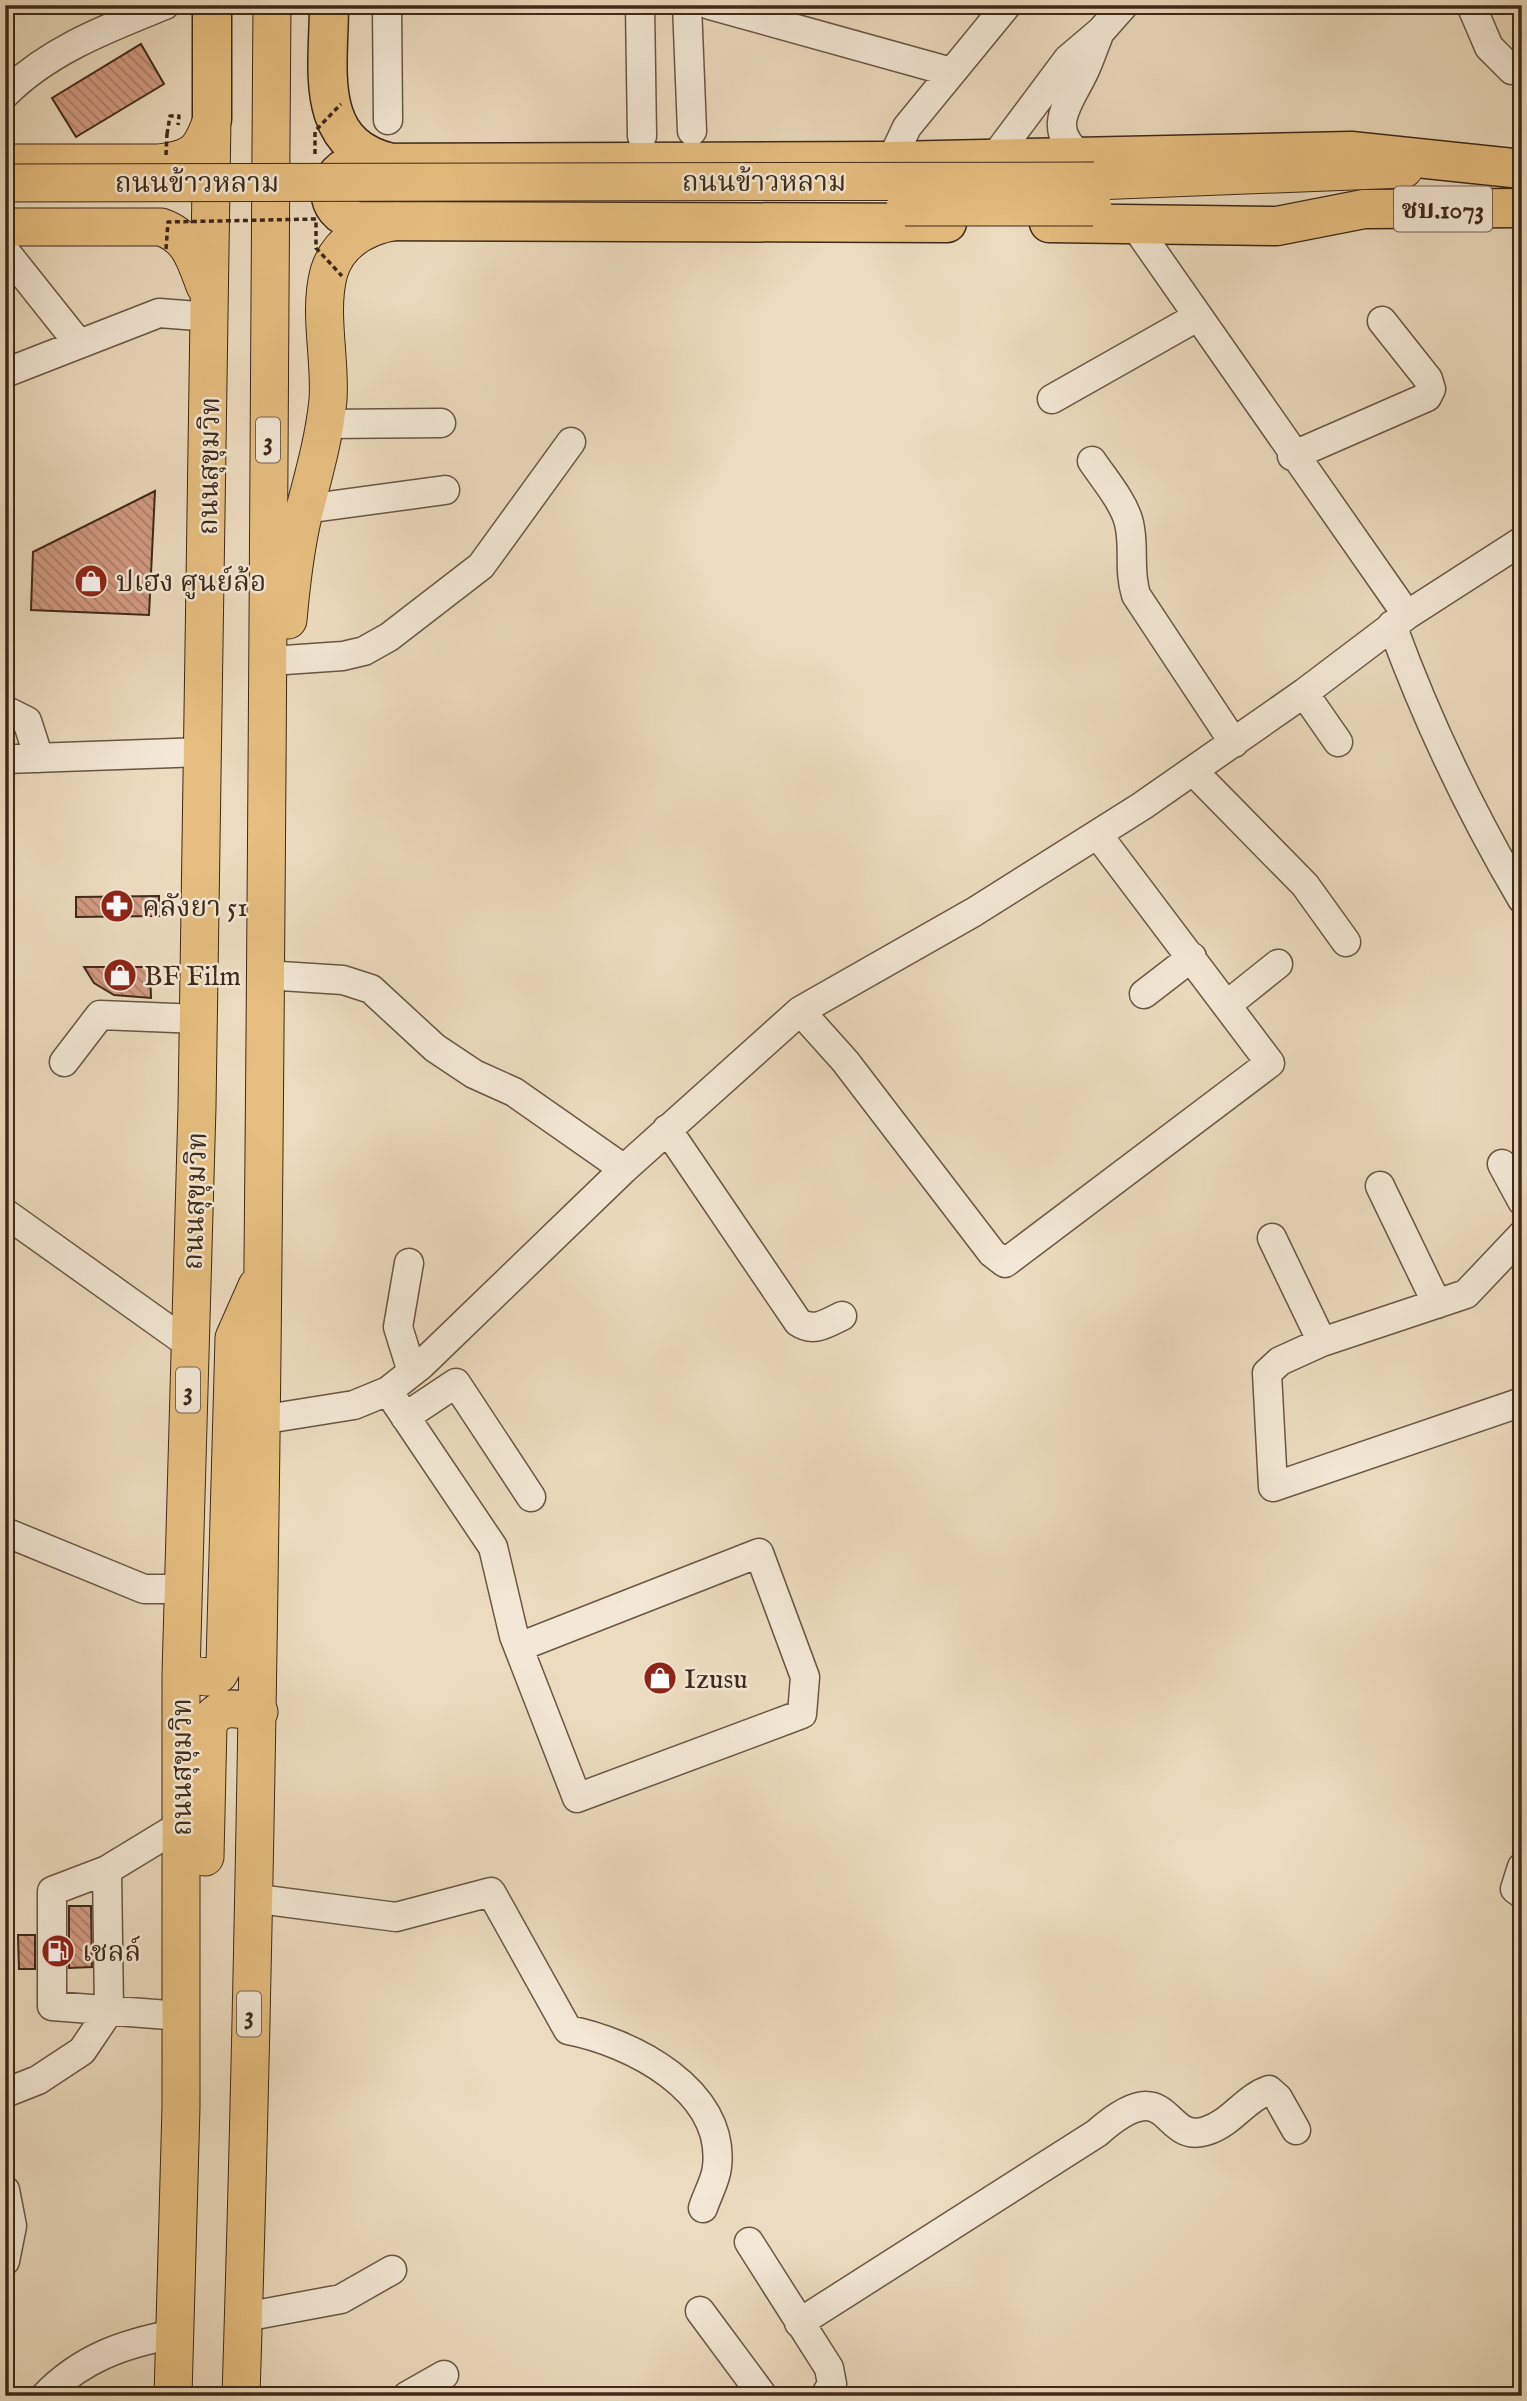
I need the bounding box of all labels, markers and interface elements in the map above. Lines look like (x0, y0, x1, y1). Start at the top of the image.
street label: ถนนข้าวหลาม (682, 166, 846, 201)
street label: ถนนข้าวหลาม (115, 167, 279, 202)
road number: ชบ.1073 (1394, 186, 1492, 232)
street label: ถนนสุขุมวิท (192, 397, 229, 535)
road number: 3 (256, 418, 280, 462)
shop icon: ปเฮง ศูนย์ล้อ (72, 562, 110, 600)
place label: ปเฮง ศูนย์ล้อ (116, 565, 266, 601)
pharmacy icon: คลังยา 51 (98, 887, 136, 925)
place label: คลังยา 51 (142, 891, 248, 926)
shop icon: BF Film (101, 956, 139, 994)
place label: BF Film (144, 960, 241, 995)
street label: ถนนสุขุมวิท (177, 1131, 216, 1271)
road number: 3 (176, 1368, 200, 1413)
shop icon: Izusu (641, 1659, 679, 1697)
place label: Izusu (684, 1663, 748, 1698)
street label: ถนนสุขุมวิท (166, 1698, 201, 1836)
fuel station icon: เชลล์ (39, 1932, 77, 1970)
place label: เชลล์ (82, 1935, 141, 1971)
road number: 3 (237, 1992, 261, 2036)

